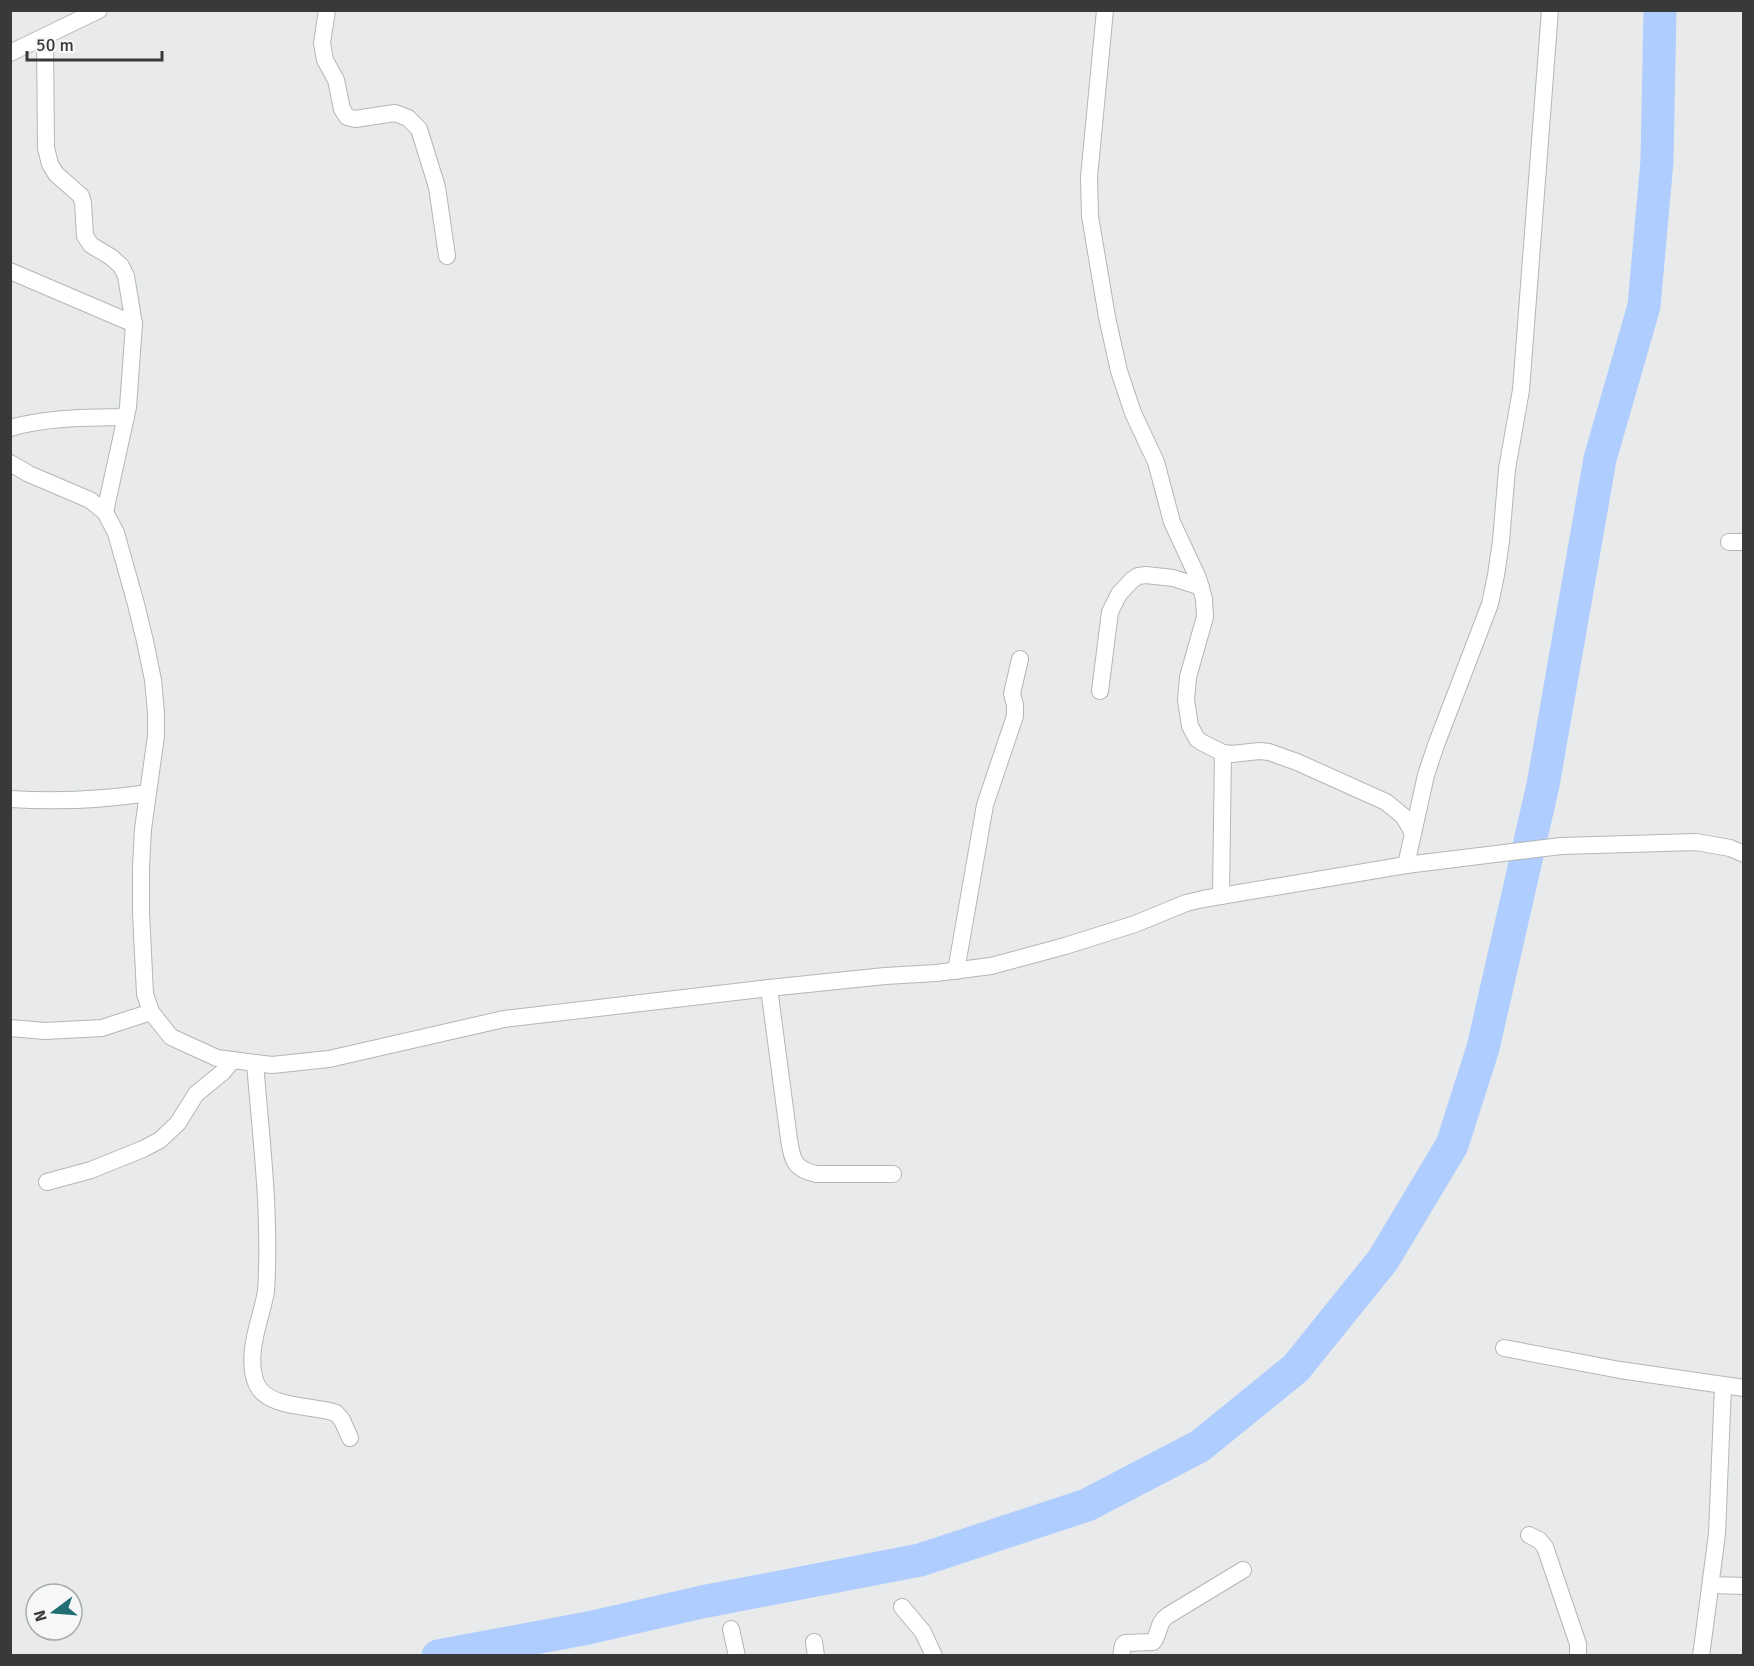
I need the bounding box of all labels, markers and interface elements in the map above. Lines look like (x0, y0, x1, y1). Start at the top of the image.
scale bar (27, 24, 162, 62)
text: 50 m (36, 34, 74, 56)
north arrow (24, 1582, 84, 1642)
text: N (29, 1608, 52, 1624)

